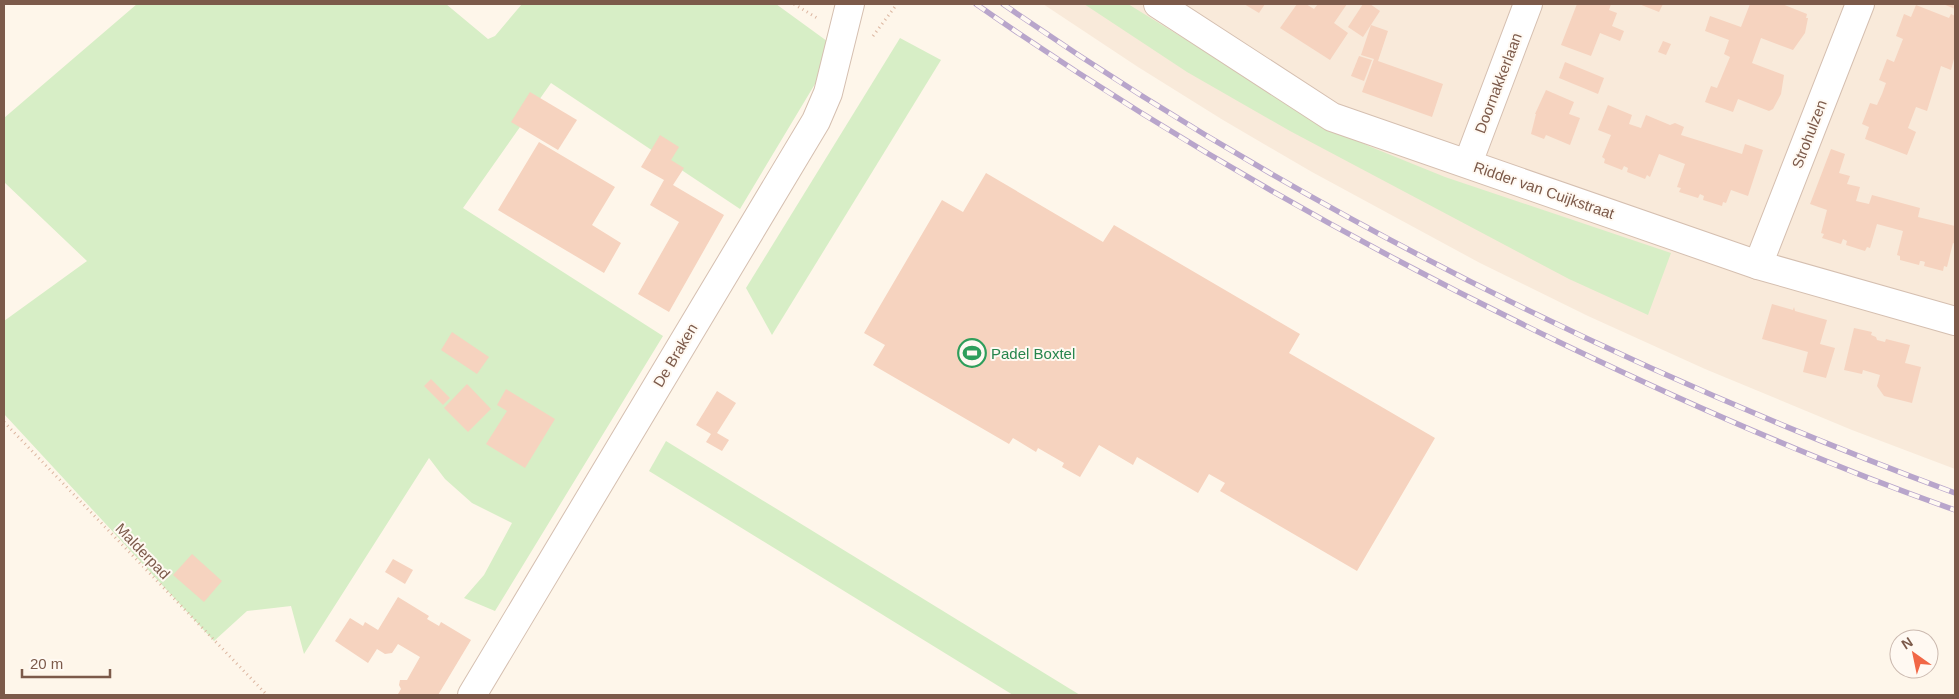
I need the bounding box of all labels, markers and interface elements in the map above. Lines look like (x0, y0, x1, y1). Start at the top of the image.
street label: Doornakkerlaan (1471, 31, 1525, 135)
street label: Strohulzen (1788, 97, 1830, 171)
street label: Ridder van Cuijkstraat (1471, 158, 1617, 222)
street label: De Braken (649, 320, 701, 390)
sports icon: Padel Boxtel (957, 338, 987, 368)
place label: Padel Boxtel (991, 345, 1075, 362)
street label: Malderpad (112, 520, 174, 582)
north arrow (1889, 629, 1939, 679)
text: N (1898, 634, 1916, 653)
scale bar (22, 646, 110, 678)
text: 20 m (30, 655, 63, 672)

